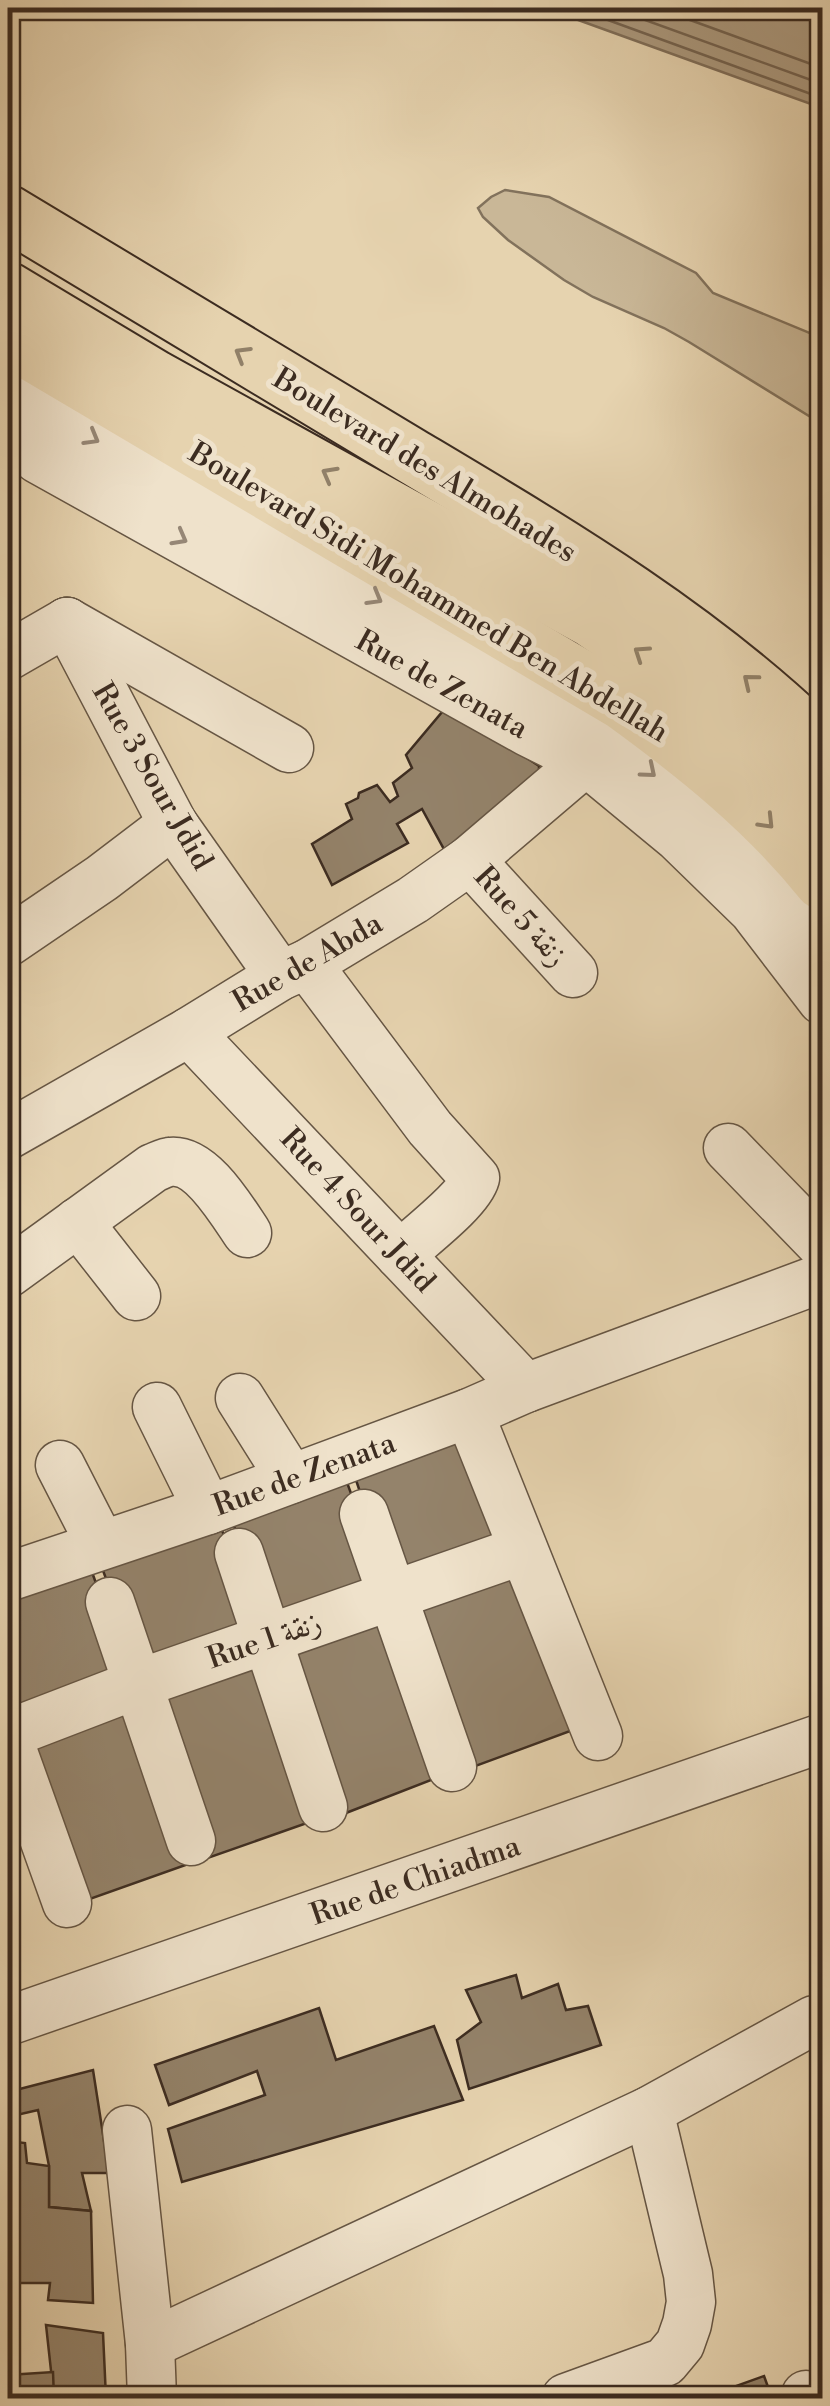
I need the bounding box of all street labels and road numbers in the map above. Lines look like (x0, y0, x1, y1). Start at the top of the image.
street label: Boulevard des Almohades (265, 360, 583, 572)
street label: Boulevard Sidi Mohammed Ben Abdellah (181, 434, 675, 752)
street label: Rue de Zenata (349, 622, 535, 748)
street label: Rue 3 Sour Jdid (83, 676, 221, 877)
street label: Rue 5 زنقة (465, 859, 575, 975)
street label: Rue de Abda (226, 904, 390, 1021)
street label: Rue 4 Sour Jdid (271, 1120, 443, 1301)
street label: Rue de Zenata (208, 1424, 402, 1526)
street label: Rue 1 زنقة (202, 1604, 327, 1678)
street label: Rue de Chiadma (305, 1827, 526, 1935)

